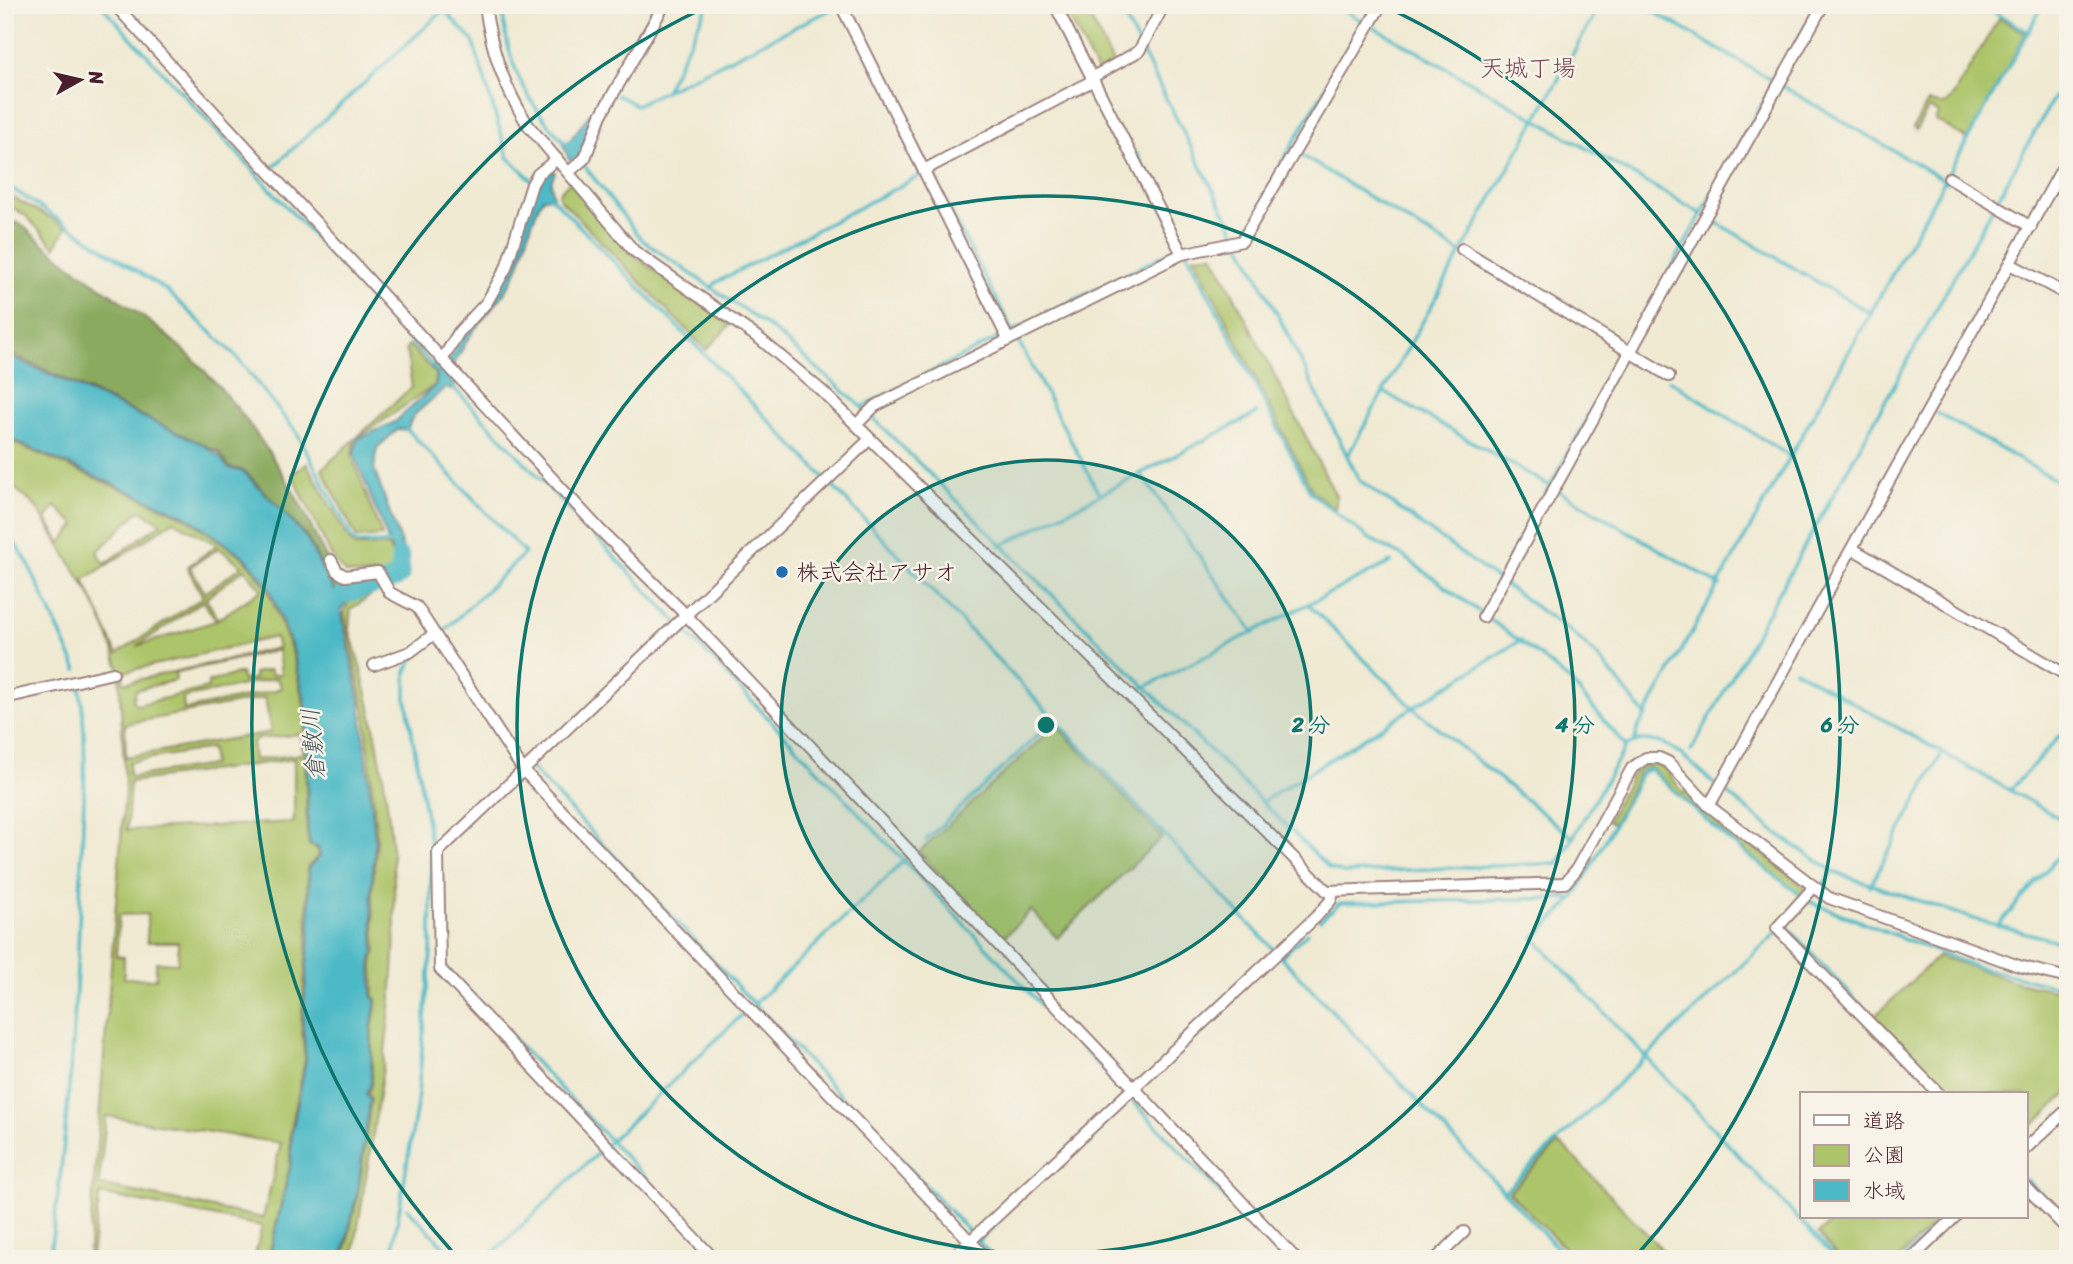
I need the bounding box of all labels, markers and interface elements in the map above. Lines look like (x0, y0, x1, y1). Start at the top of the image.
north arrow (46, 46, 116, 116)
district label: 天城丁場 (1480, 47, 1576, 89)
text: N (79, 68, 114, 87)
place label: 株式会社アサオ (796, 552, 957, 593)
marker: 株式会社アサオ (774, 564, 790, 580)
water label: 倉敷川 (289, 706, 337, 782)
text: 2 分 (1291, 706, 1330, 744)
text: 4 分 (1554, 706, 1595, 744)
text: 6 分 (1820, 706, 1859, 744)
centre of rings (1034, 713, 1058, 737)
legend (1800, 1092, 2028, 1218)
text: 道路 (1863, 1102, 1905, 1140)
text: 公園 (1863, 1136, 1905, 1174)
text: 水域 (1863, 1172, 1905, 1210)

